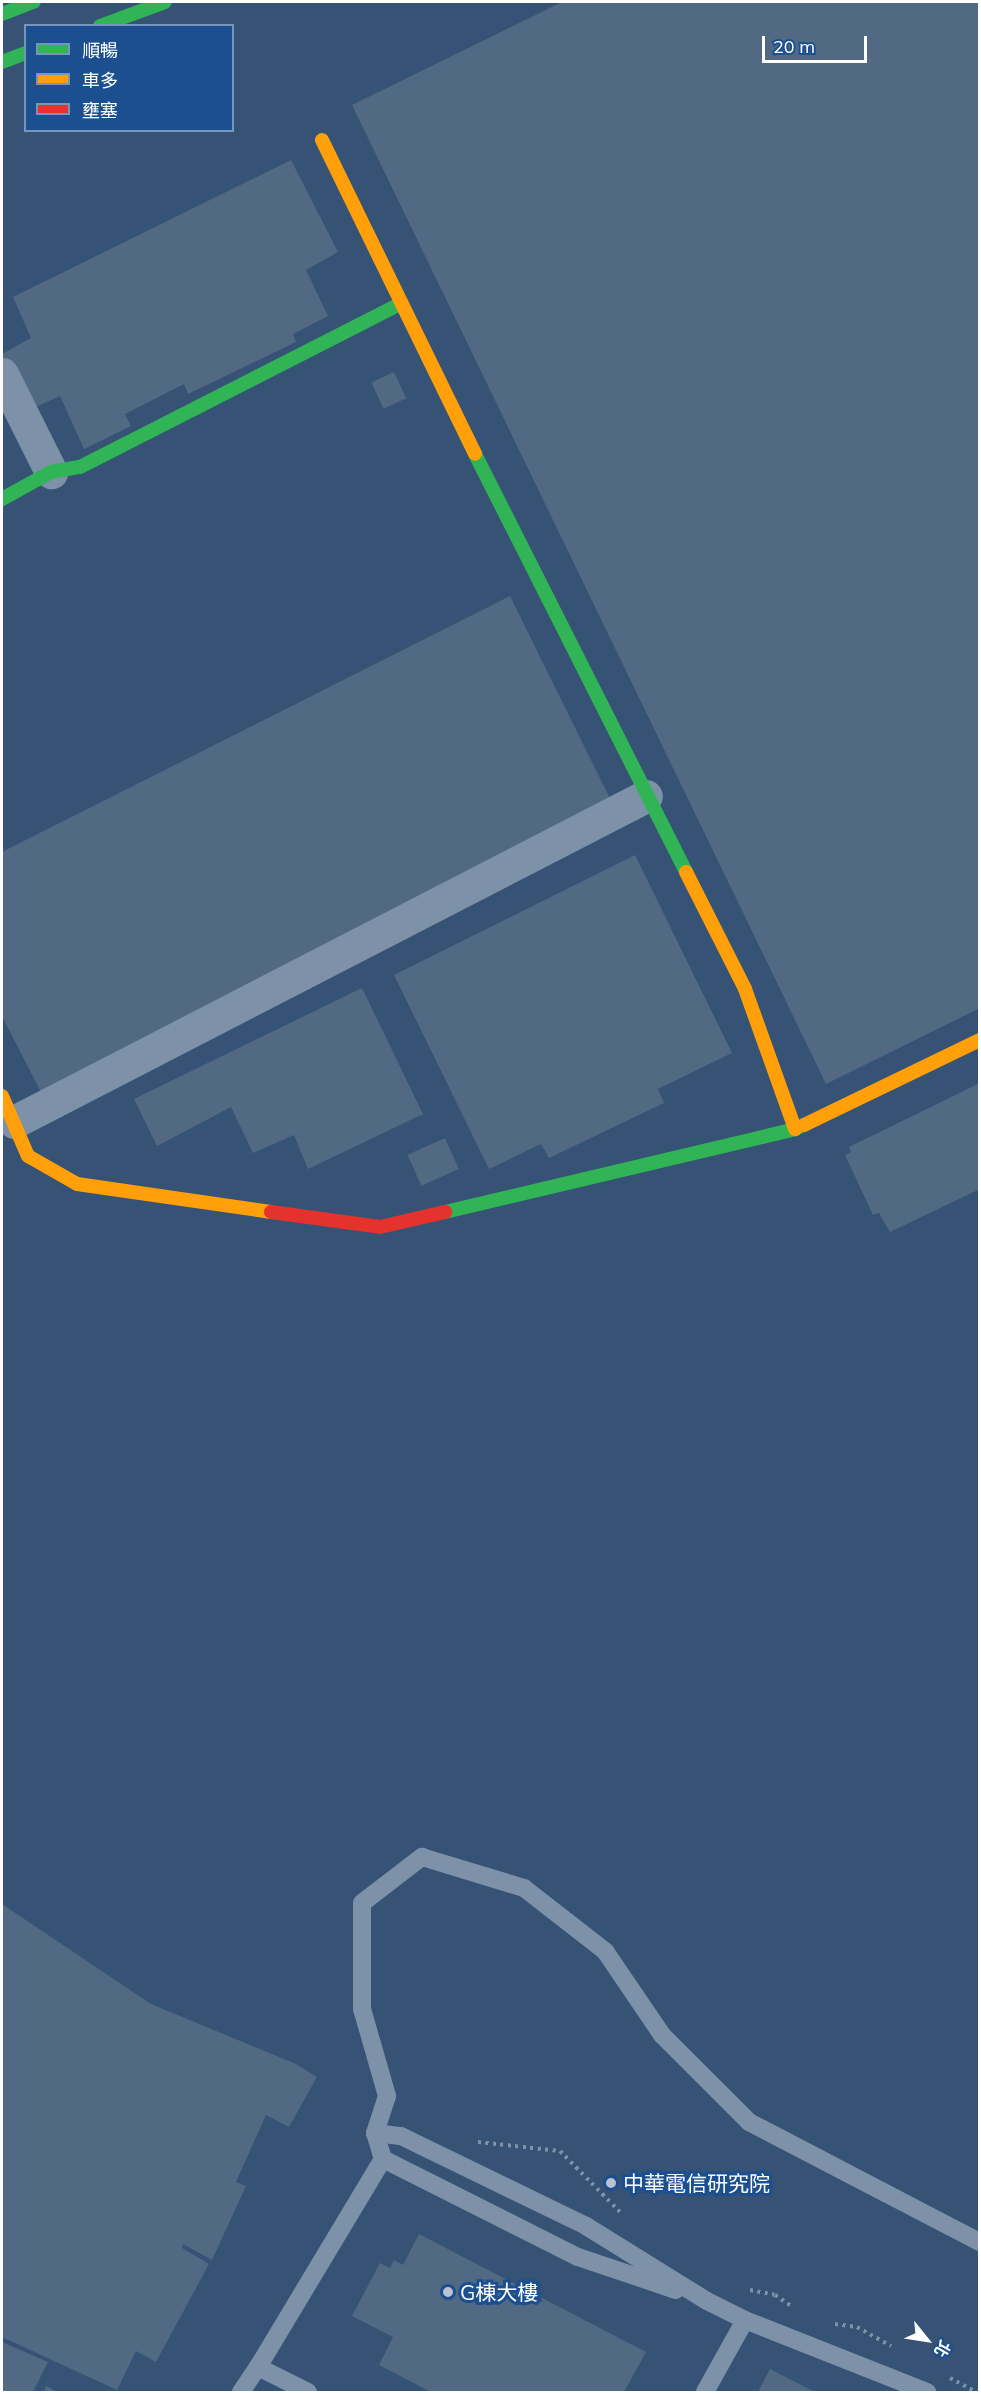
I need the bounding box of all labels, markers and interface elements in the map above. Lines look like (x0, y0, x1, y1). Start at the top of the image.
legend (24, 24, 234, 132)
scale bar (765, 24, 870, 62)
text: 20 m (773, 35, 815, 58)
text: 順暢 (82, 39, 118, 62)
text: 車多 (82, 69, 118, 92)
text: 壅塞 (82, 99, 118, 122)
place label: 中華電信研究院 (623, 2170, 770, 2196)
marker: 中華電信研究院 (604, 2176, 618, 2190)
place label: G棟大樓 (460, 2279, 538, 2305)
marker: G棟大樓 (441, 2285, 455, 2299)
north arrow (897, 2310, 957, 2370)
text: 北 (930, 2337, 955, 2361)

